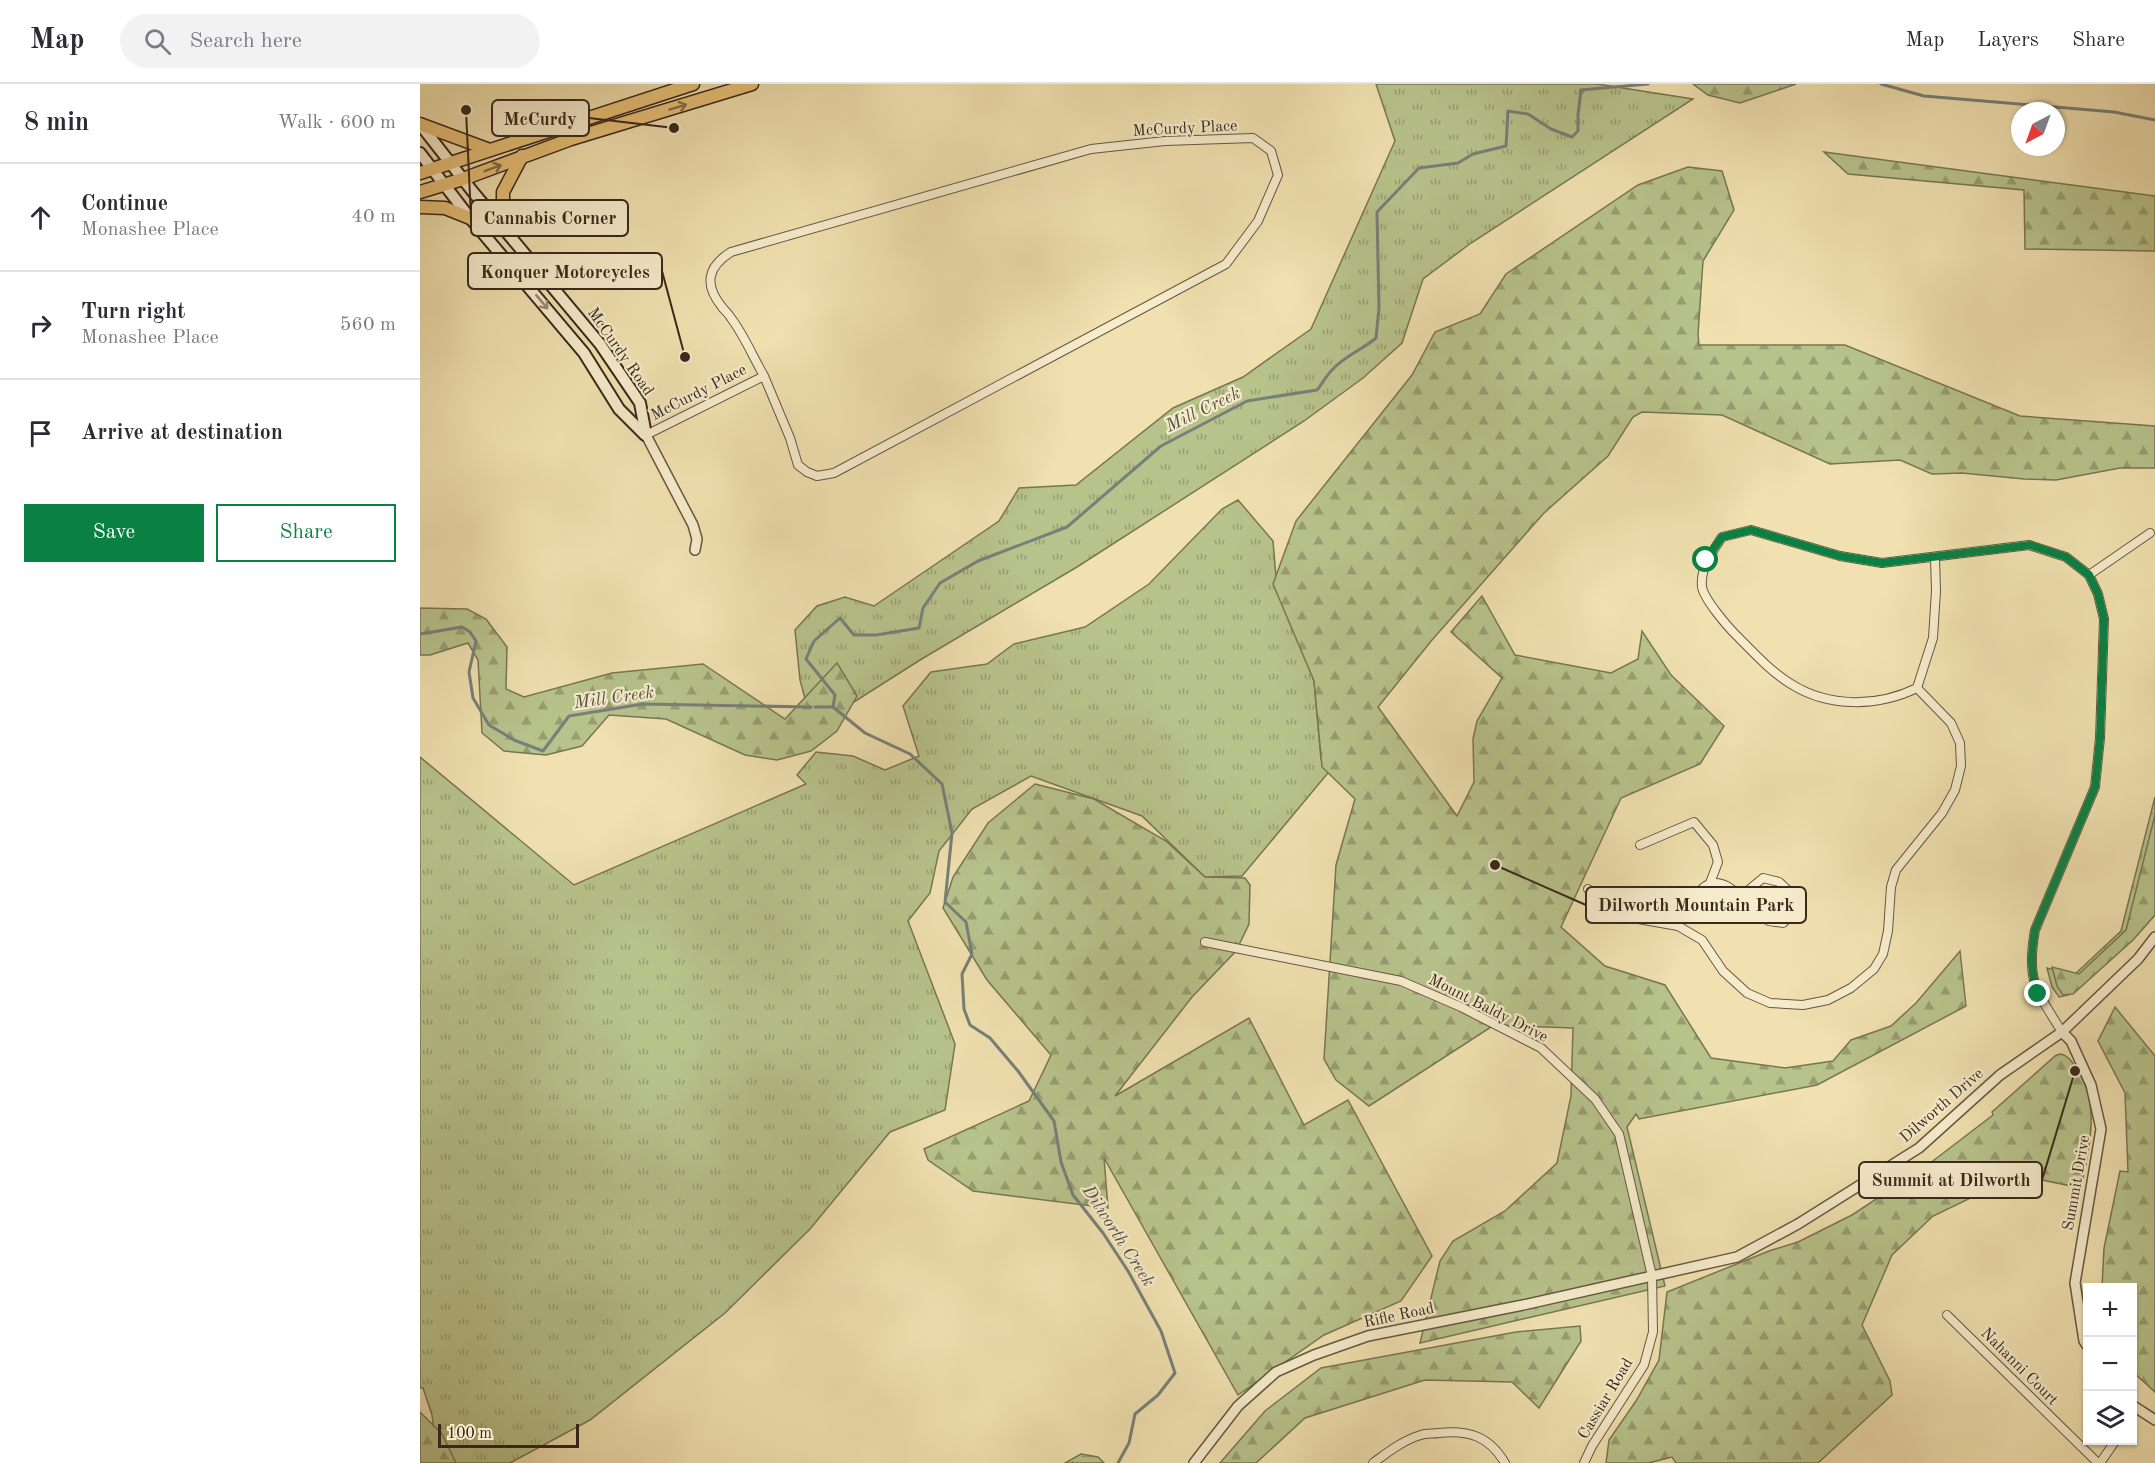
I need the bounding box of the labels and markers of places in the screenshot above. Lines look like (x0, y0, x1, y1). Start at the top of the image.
callout: McCurdy (492, 100, 589, 136)
callout: Cannabis Corner (471, 200, 628, 236)
callout: Konquer Motorcycles (468, 253, 662, 289)
callout: Dilworth Mountain Park (1586, 887, 1806, 923)
callout: Summit at Dilworth (1859, 1162, 2042, 1198)

